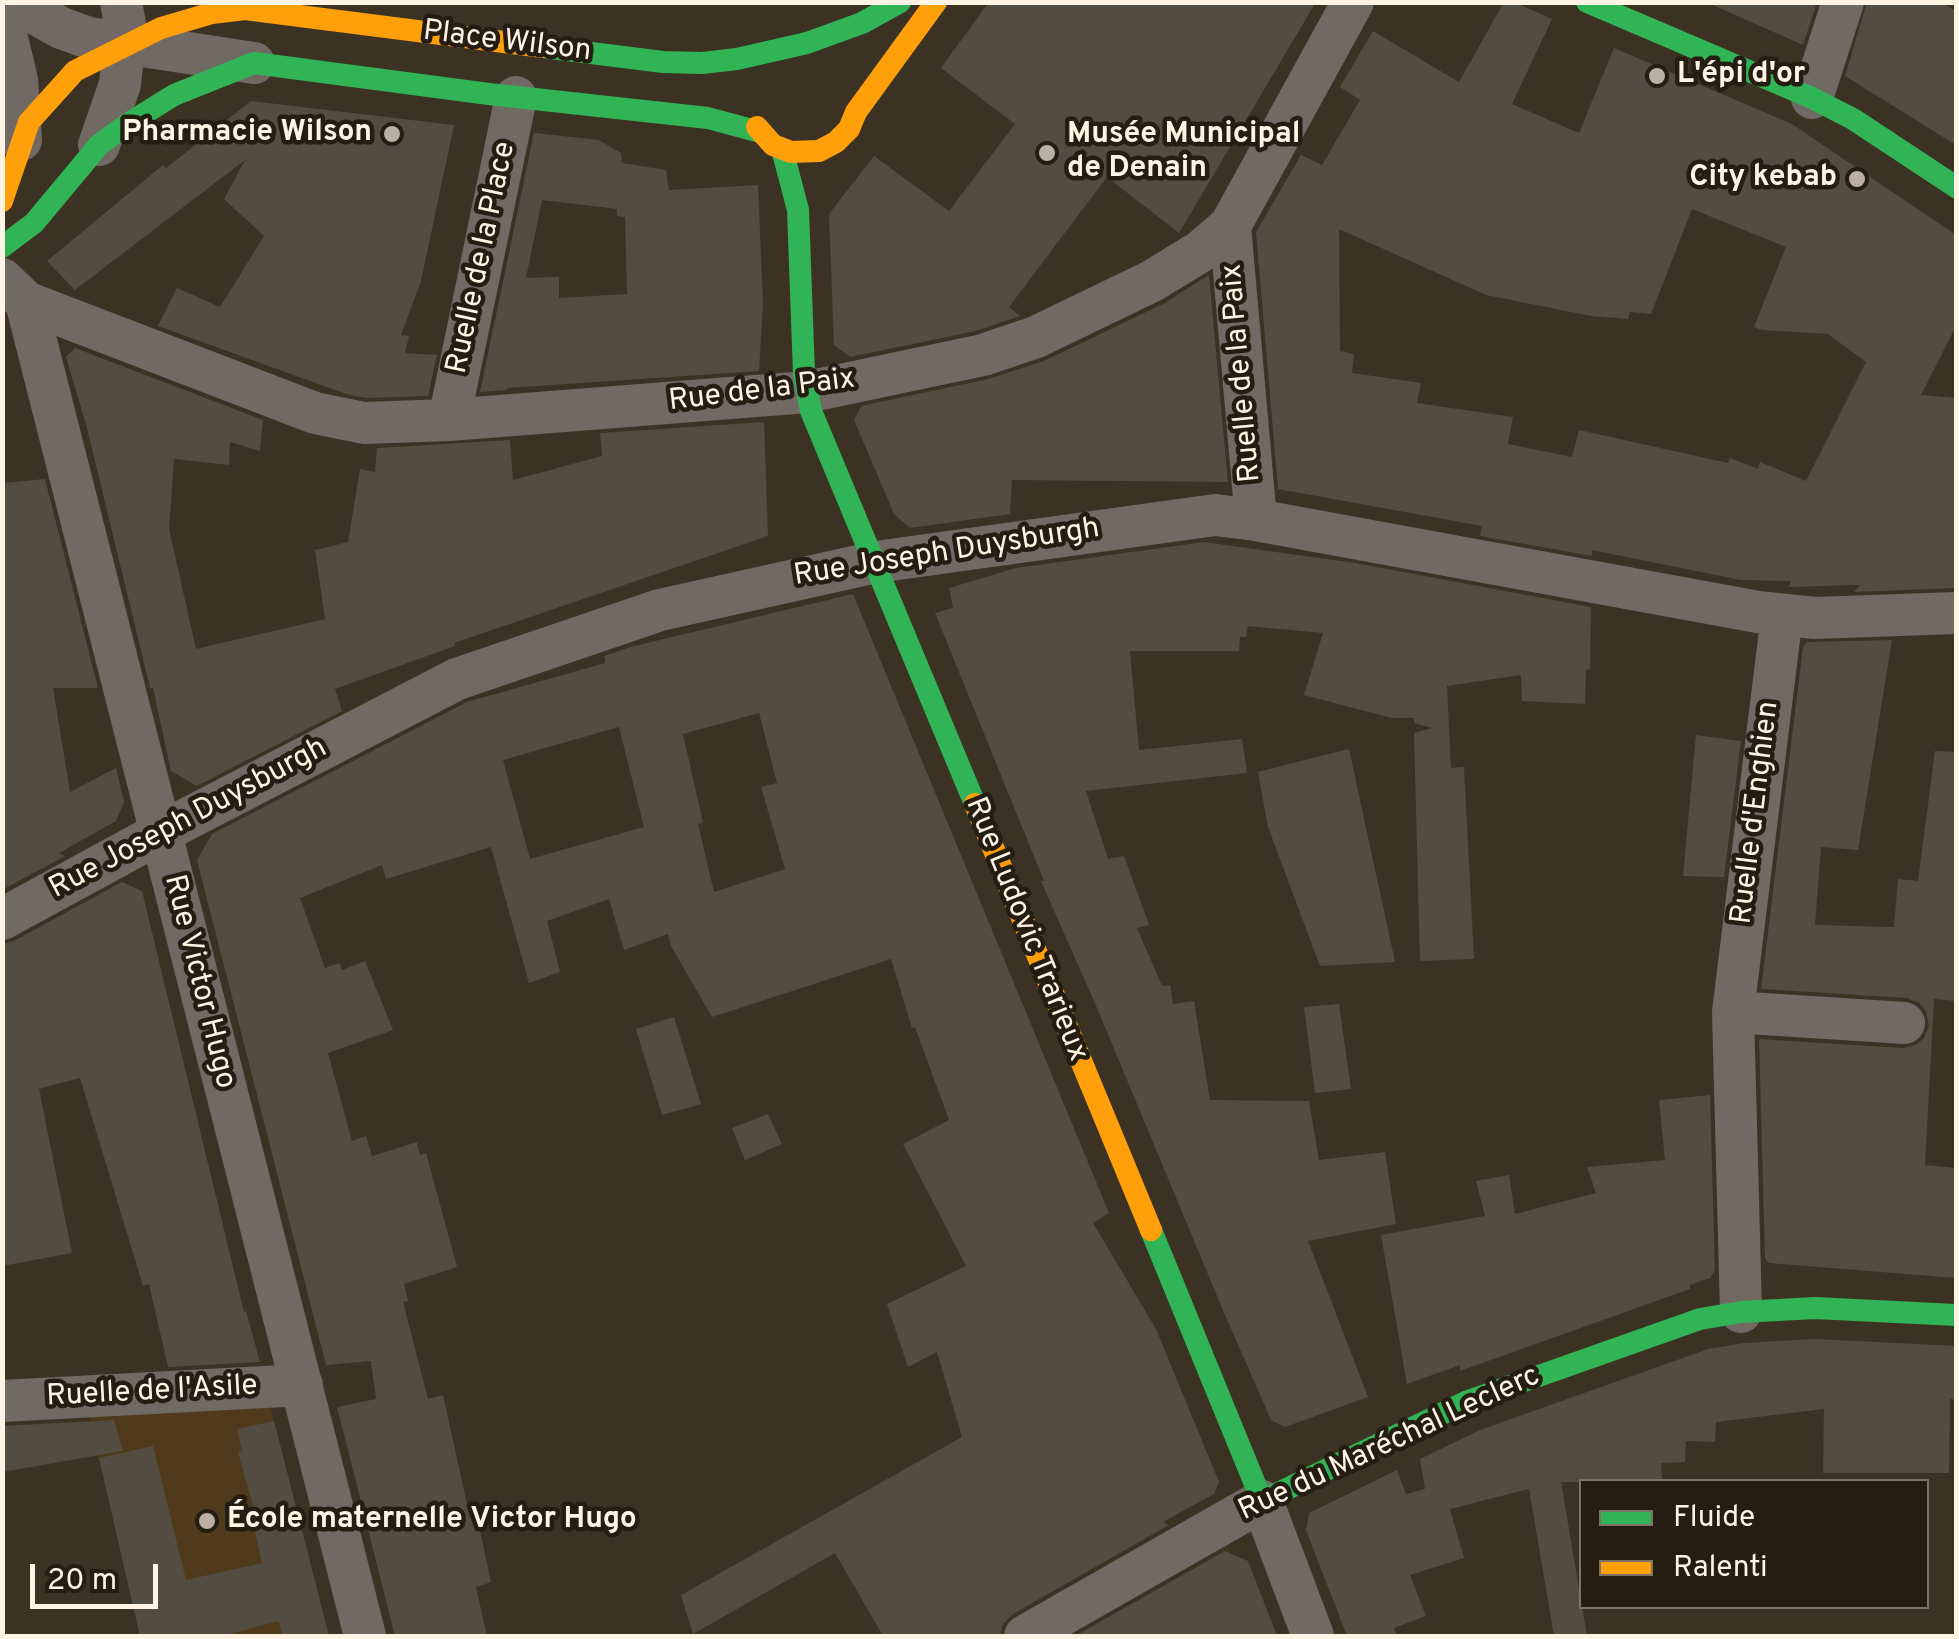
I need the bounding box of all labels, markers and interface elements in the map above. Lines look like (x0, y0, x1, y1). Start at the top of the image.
street label: Place Wilson (421, 15, 593, 71)
place label: L'épi d'or (1677, 58, 1805, 94)
marker: L'épi d'or (1646, 65, 1668, 87)
place label: Pharmacie Wilson (122, 116, 372, 152)
place label: Musée Municipal de Denain (1067, 118, 1300, 188)
marker: Pharmacie Wilson (381, 123, 403, 145)
street label: Ruelle de la Place (441, 139, 525, 377)
marker: Musée Municipal de Denain (1036, 142, 1058, 164)
place label: City kebab (1689, 161, 1837, 197)
marker: City kebab (1846, 168, 1868, 190)
street label: Ruelle de la Paix (1216, 262, 1270, 484)
street label: Rue de la Paix (667, 363, 857, 421)
street label: Rue Joseph Duysburgh (792, 512, 1102, 596)
street label: Ruelle d'Enghien (1725, 699, 1789, 927)
street label: Rue Joseph Duysburgh (44, 732, 334, 908)
street label: Rue Ludovic Trarieux (956, 793, 1094, 1067)
street label: Rue Victor Hugo (154, 871, 242, 1093)
street label: Rue du Maréchal Leclerc (1234, 1359, 1546, 1531)
street label: Ruelle de l'Asile (45, 1369, 259, 1417)
legend (1579, 1479, 1929, 1609)
text: Fluide (1673, 1500, 1755, 1537)
place label: École maternelle Victor Hugo (227, 1503, 637, 1539)
marker: École maternelle Victor Hugo (196, 1510, 218, 1532)
scale bar (35, 1544, 162, 1606)
text: Ralenti (1673, 1550, 1768, 1587)
text: 20 m (47, 1563, 117, 1600)

